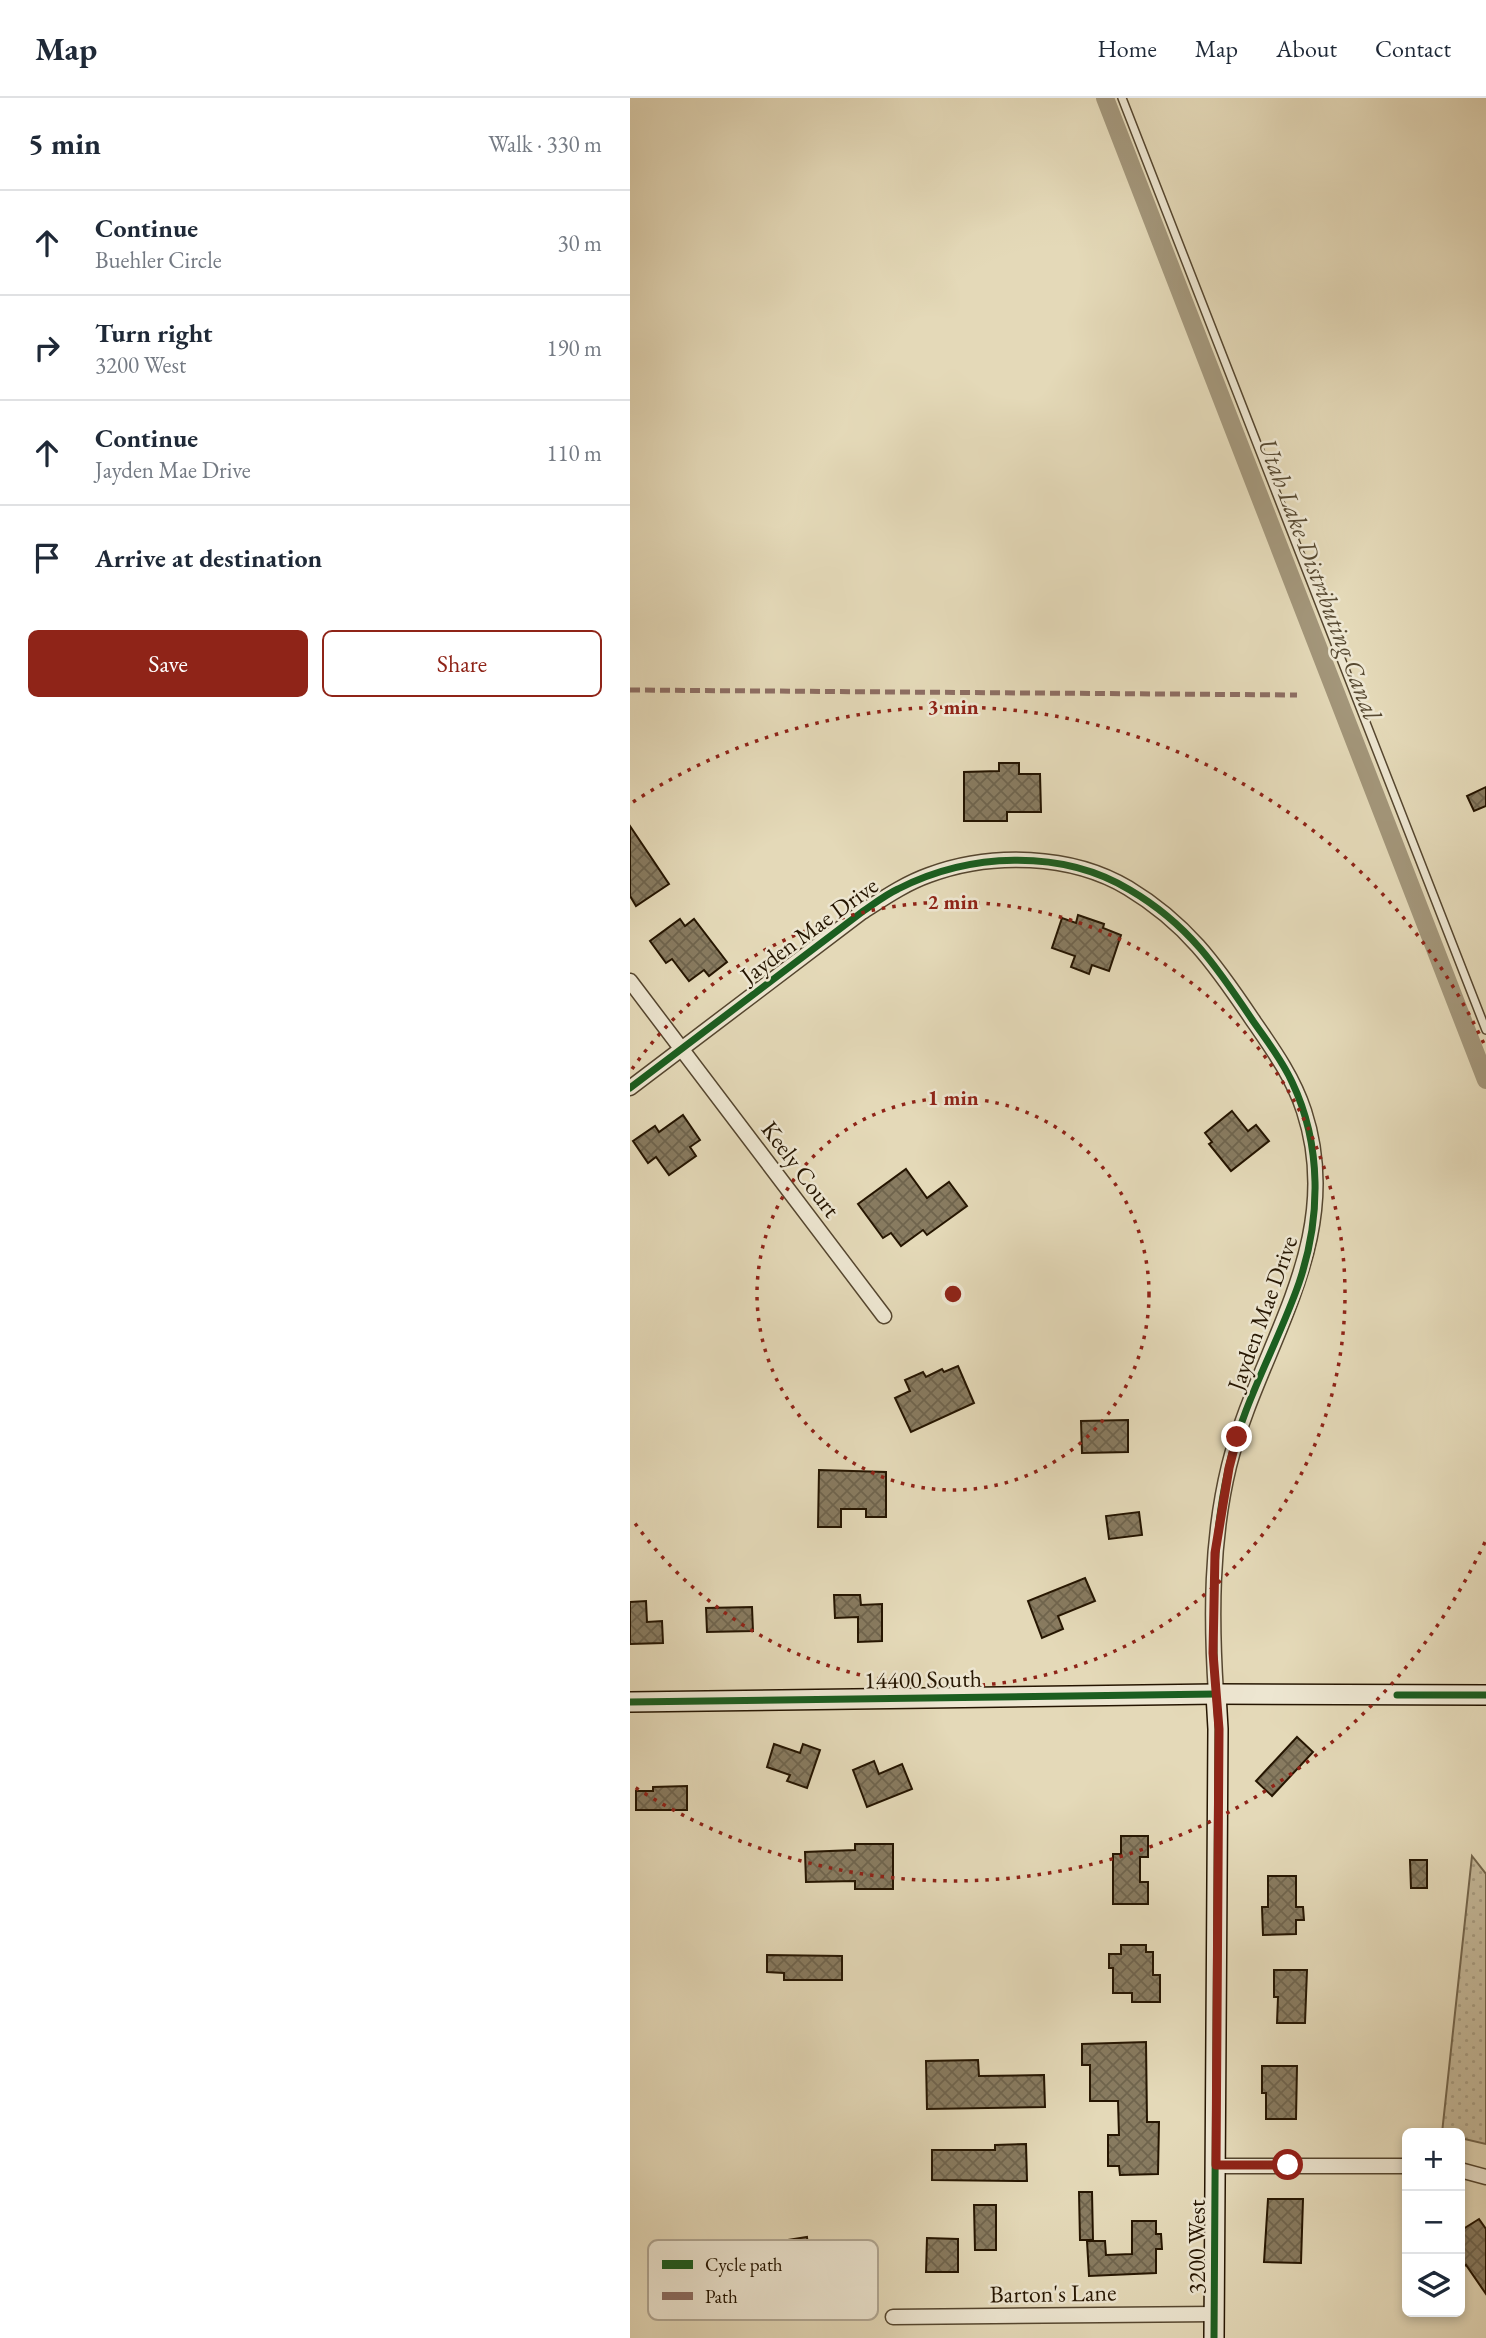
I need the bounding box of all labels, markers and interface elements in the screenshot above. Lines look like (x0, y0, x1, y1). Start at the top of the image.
text: Map (35, 27, 97, 70)
text: Home (1097, 33, 1157, 64)
text: Map (1195, 33, 1238, 64)
text: About (1276, 33, 1337, 64)
text: Contact (1375, 33, 1451, 64)
text: 5 min (28, 124, 101, 163)
text: Walk · 330 m (488, 129, 602, 159)
text: Continue (95, 211, 198, 245)
icon: ahead (28, 224, 66, 262)
text: 30 m (557, 228, 602, 258)
text: Buehler Circle (95, 245, 222, 275)
text: Turn right (95, 316, 213, 350)
icon: right (28, 329, 66, 367)
text: 190 m (546, 333, 602, 363)
text: 3200 West (95, 350, 186, 380)
text: Continue (95, 421, 198, 455)
water label: Utah Lake Distributing Canal (1250, 433, 1390, 725)
icon: ahead (28, 434, 66, 472)
text: 110 m (546, 438, 602, 468)
text: Jayden Mae Drive (95, 455, 251, 485)
icon: arrive (28, 539, 66, 577)
text: Arrive at destination (95, 541, 322, 575)
button: Save (28, 630, 308, 697)
button: Share (322, 630, 602, 697)
text: 3 min (927, 693, 979, 720)
street label: Jayden Mae Drive (733, 870, 884, 991)
text: 2 min (927, 888, 979, 915)
text: 1 min (927, 1084, 979, 1111)
street label: Keely Court (755, 1115, 848, 1224)
street label: Jayden Mae Drive (1219, 1231, 1304, 1397)
centre of rings (941, 1282, 965, 1306)
route end (1221, 1421, 1252, 1452)
street label: 14400 South (864, 1662, 982, 1696)
map controls (1402, 2128, 1465, 2317)
button: + (1402, 2128, 1465, 2191)
route start (1272, 2149, 1303, 2180)
button: − (1402, 2191, 1465, 2254)
street label: 3200 West (1181, 2199, 1212, 2295)
legend (648, 2240, 878, 2320)
text: Cycle path (705, 2252, 783, 2277)
button: layers (1402, 2254, 1465, 2317)
street label: Barton's Lane (989, 2276, 1117, 2310)
text: Path (705, 2284, 738, 2309)

